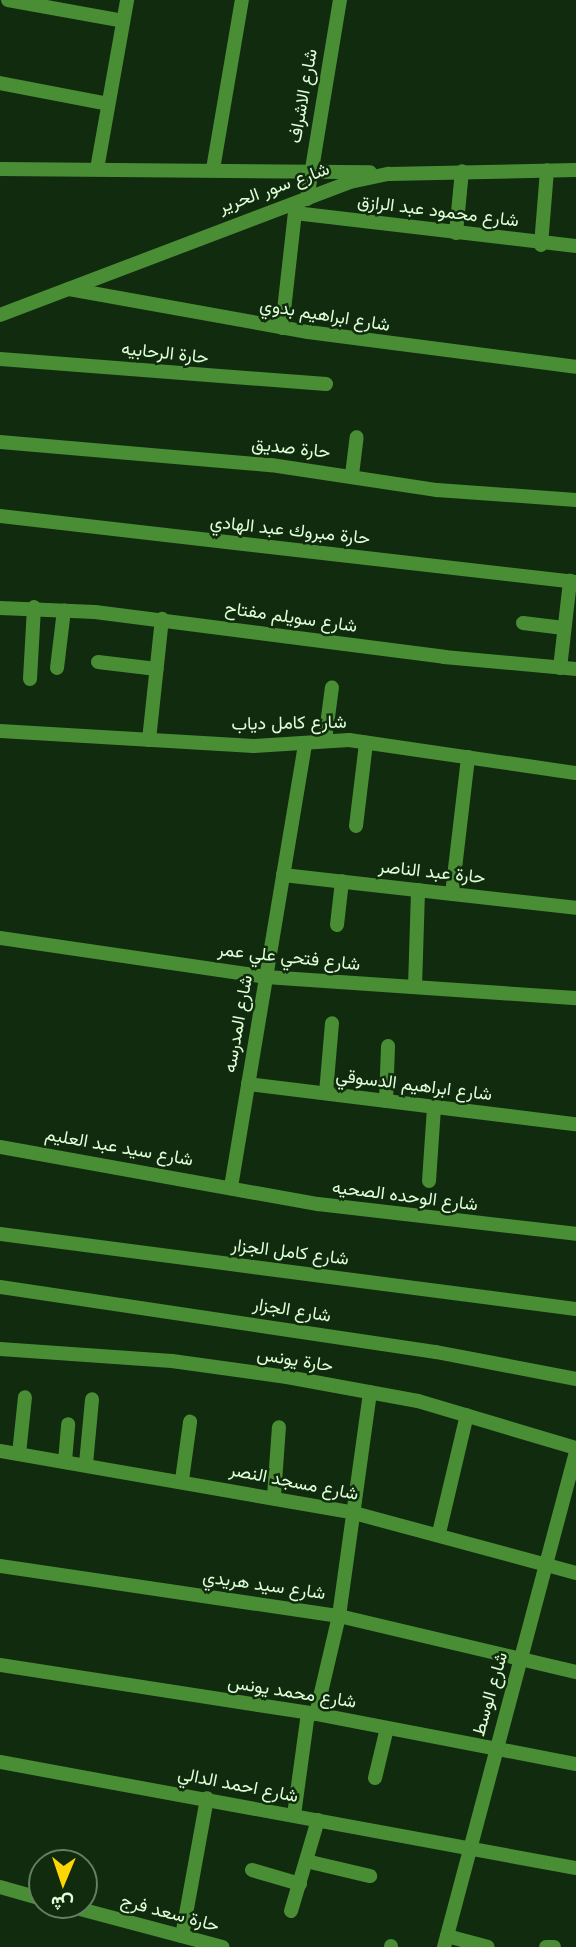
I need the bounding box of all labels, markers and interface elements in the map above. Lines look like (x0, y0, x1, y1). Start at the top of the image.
street label: شارع الاشراف (284, 47, 322, 145)
street label: شارع سور الحرير (216, 158, 332, 218)
street label: شارع محمود عبد الرازق (356, 190, 520, 232)
street label: شارع ابراهيم بدوي (258, 294, 392, 336)
street label: حارة الرحابيه (120, 338, 210, 368)
street label: حارة صديق (251, 433, 331, 463)
street label: حارة مبروك عبد الهادي (209, 511, 371, 549)
street label: شارع سويلم مفتاح (223, 597, 359, 637)
street label: شارع كامل دياب (231, 711, 347, 735)
street label: حارة عبد الناصر (378, 856, 486, 888)
street label: شارع فتحي علي عمر (217, 939, 361, 975)
street label: شارع المدرسه (219, 974, 257, 1074)
street label: شارع ابراهيم الدسوقي (335, 1065, 493, 1105)
street label: شارع سيد عبد العليم (43, 1123, 195, 1171)
street label: شارع الوحده الصحيه (331, 1176, 479, 1216)
street label: شارع كامل الجزار (230, 1234, 350, 1270)
street label: شارع الجزار (251, 1293, 333, 1327)
street label: حارة يونس (255, 1343, 335, 1377)
street label: شارع مسجد النصر (228, 1459, 360, 1505)
street label: شارع سيد هريدي (201, 1566, 327, 1604)
street label: شارع الوسط (468, 1649, 512, 1739)
street label: شارع محمد يونس (226, 1671, 358, 1713)
street label: شارع احمد الدالي (176, 1763, 300, 1807)
north arrow (28, 1849, 98, 1919)
street label: حارة سعد فرج (118, 1889, 222, 1937)
text: ش (51, 1893, 74, 1914)

